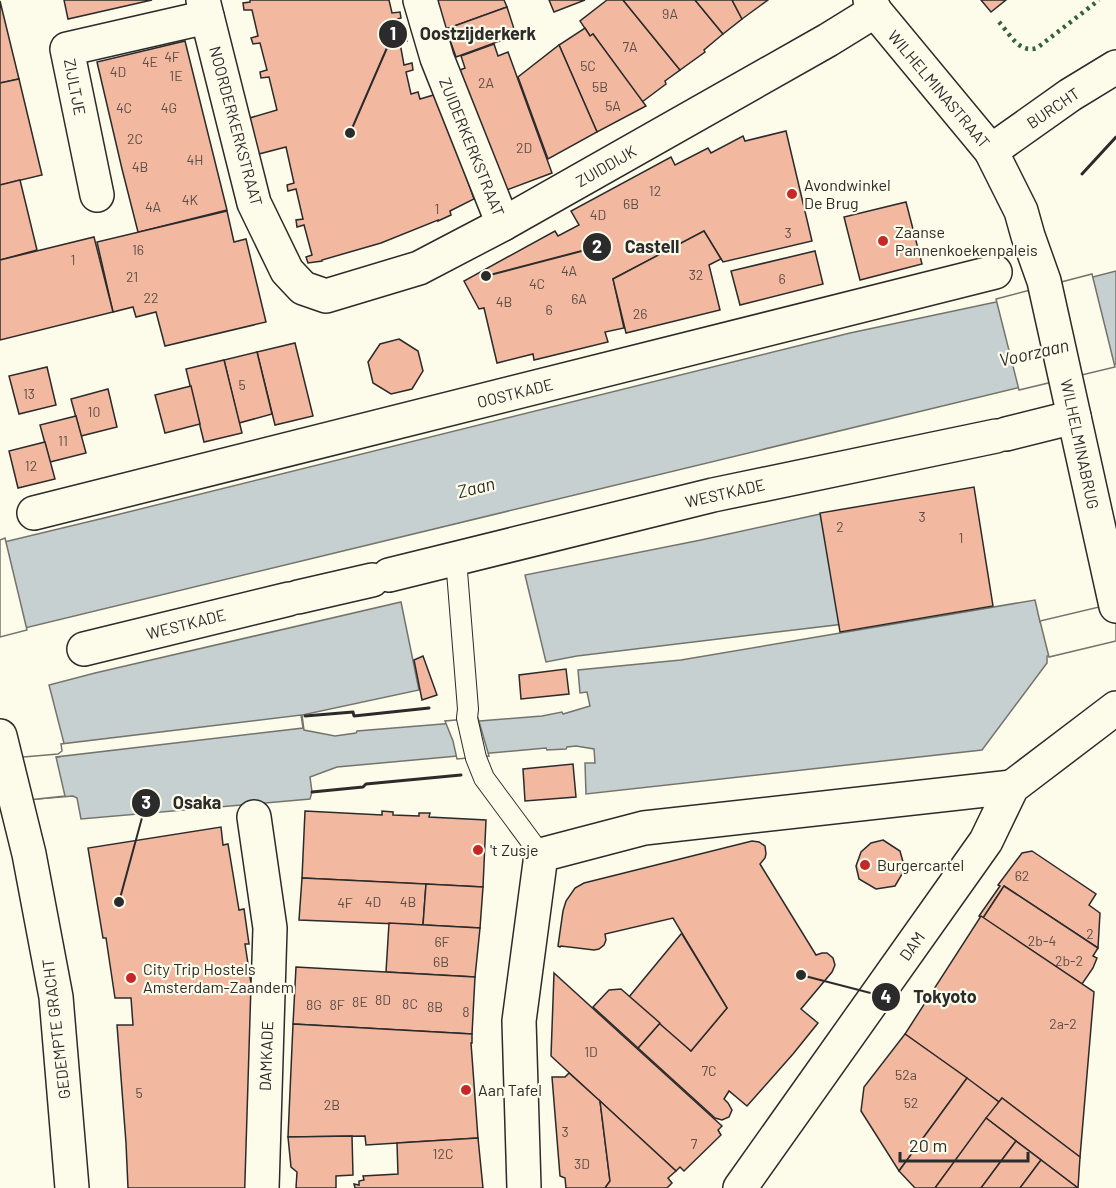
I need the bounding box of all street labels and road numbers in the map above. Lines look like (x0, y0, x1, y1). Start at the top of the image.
street label: WILHELMINASTRAAT (885, 26, 994, 151)
street label: NOORDERKERKSTRAAT (206, 44, 267, 208)
street label: ZIJLTJE (61, 57, 90, 117)
street label: ZUIDERKERKSTRAAT (436, 75, 509, 219)
street label: BURCHT (1023, 83, 1083, 132)
street label: ZUIDDIJK (572, 141, 639, 190)
street label: OOSTKADE (475, 374, 555, 411)
street label: WILHELMINABRUG (1057, 377, 1104, 511)
street label: WESTKADE (683, 474, 767, 511)
street label: WESTKADE (144, 604, 228, 643)
street label: DAM (895, 928, 928, 964)
street label: GEDEMPTE GRACHT (37, 958, 74, 1100)
street label: DAMKADE (255, 1021, 276, 1091)

